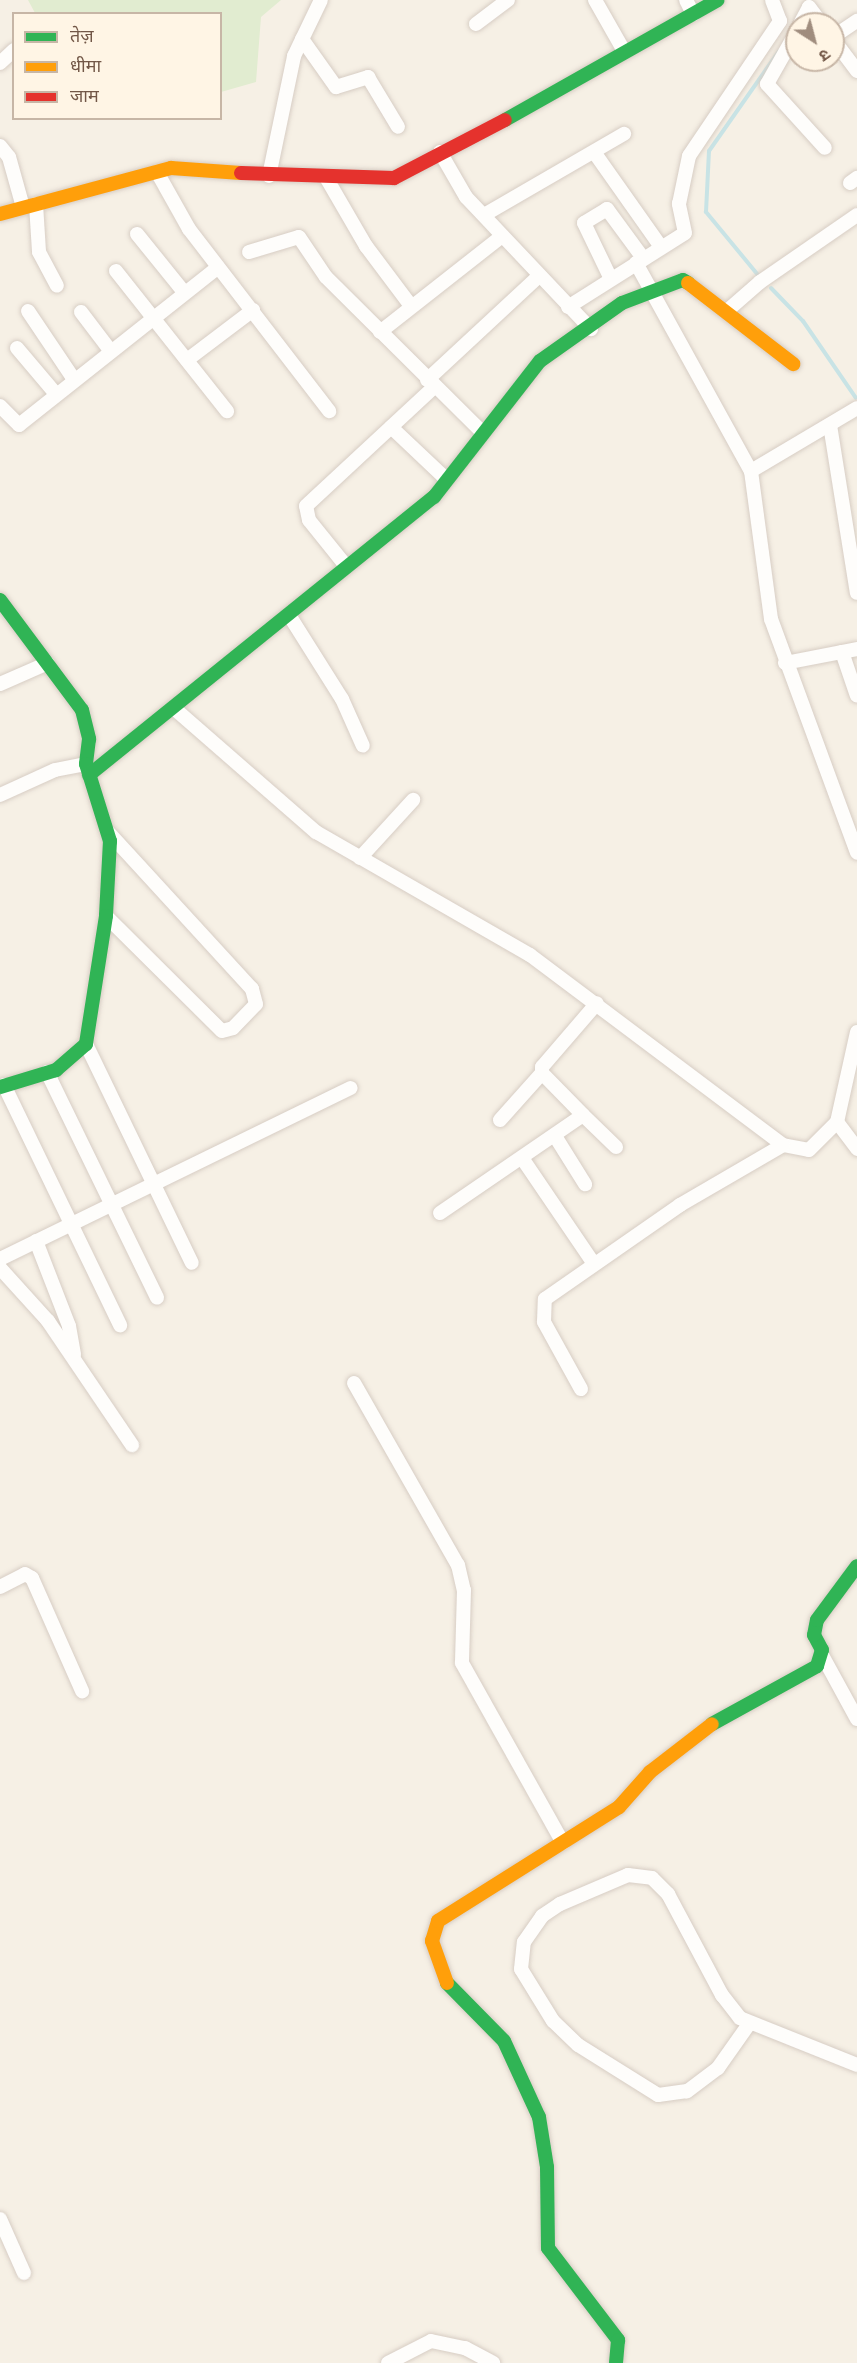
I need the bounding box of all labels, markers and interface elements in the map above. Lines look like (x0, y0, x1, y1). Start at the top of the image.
legend (12, 12, 222, 120)
north arrow (785, 12, 845, 72)
text: तेज़ (70, 25, 94, 47)
text: उ (815, 45, 834, 66)
text: धीमा (70, 55, 101, 77)
text: जाम (70, 85, 99, 107)

